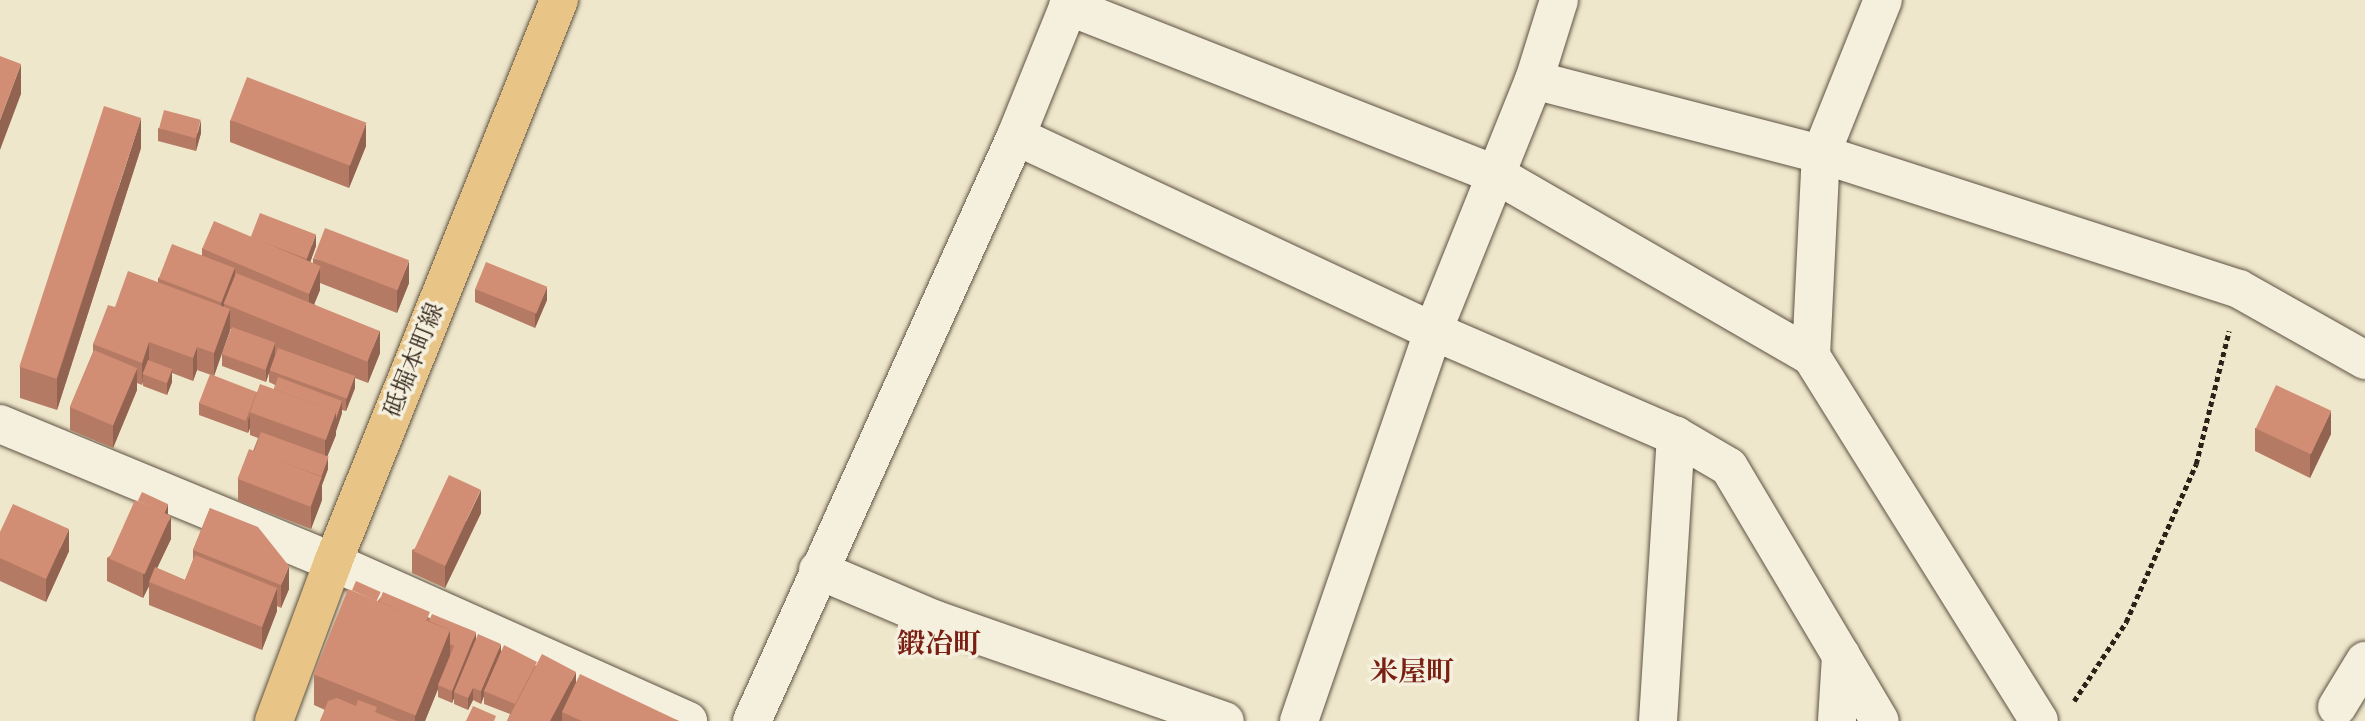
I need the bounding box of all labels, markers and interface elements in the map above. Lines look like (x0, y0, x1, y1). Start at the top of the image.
street label: 砥堀本町線 (378, 299, 450, 421)
district label: 鍛冶町 (897, 627, 981, 661)
district label: 米屋町 (1370, 655, 1454, 689)

